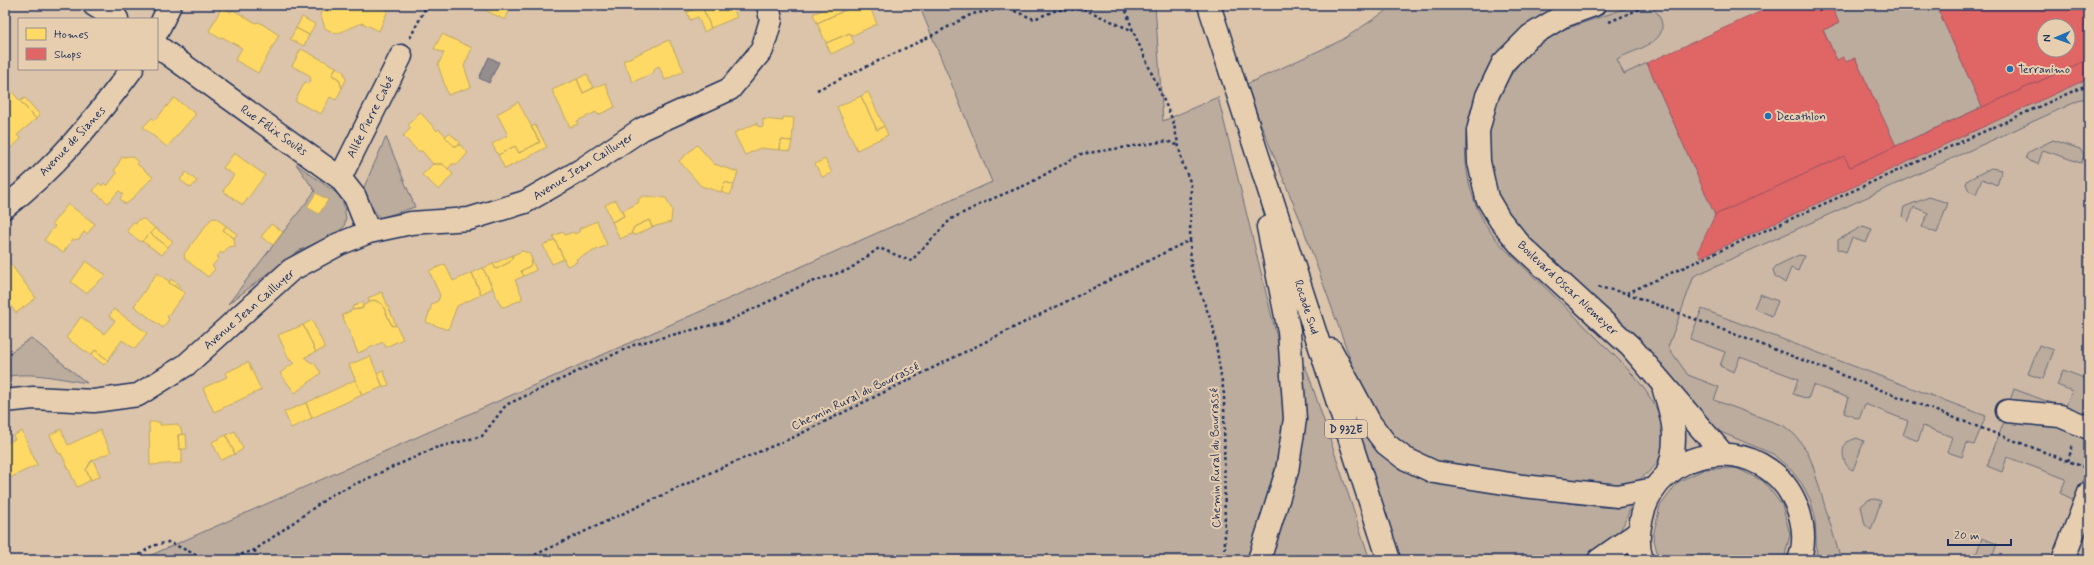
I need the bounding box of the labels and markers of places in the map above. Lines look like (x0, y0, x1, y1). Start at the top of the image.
place label: Terranimo (2018, 62, 2070, 78)
marker: Terranimo (2005, 64, 2015, 74)
place label: Decathlon (1776, 109, 1826, 125)
marker: Decathlon (1763, 111, 1773, 121)

